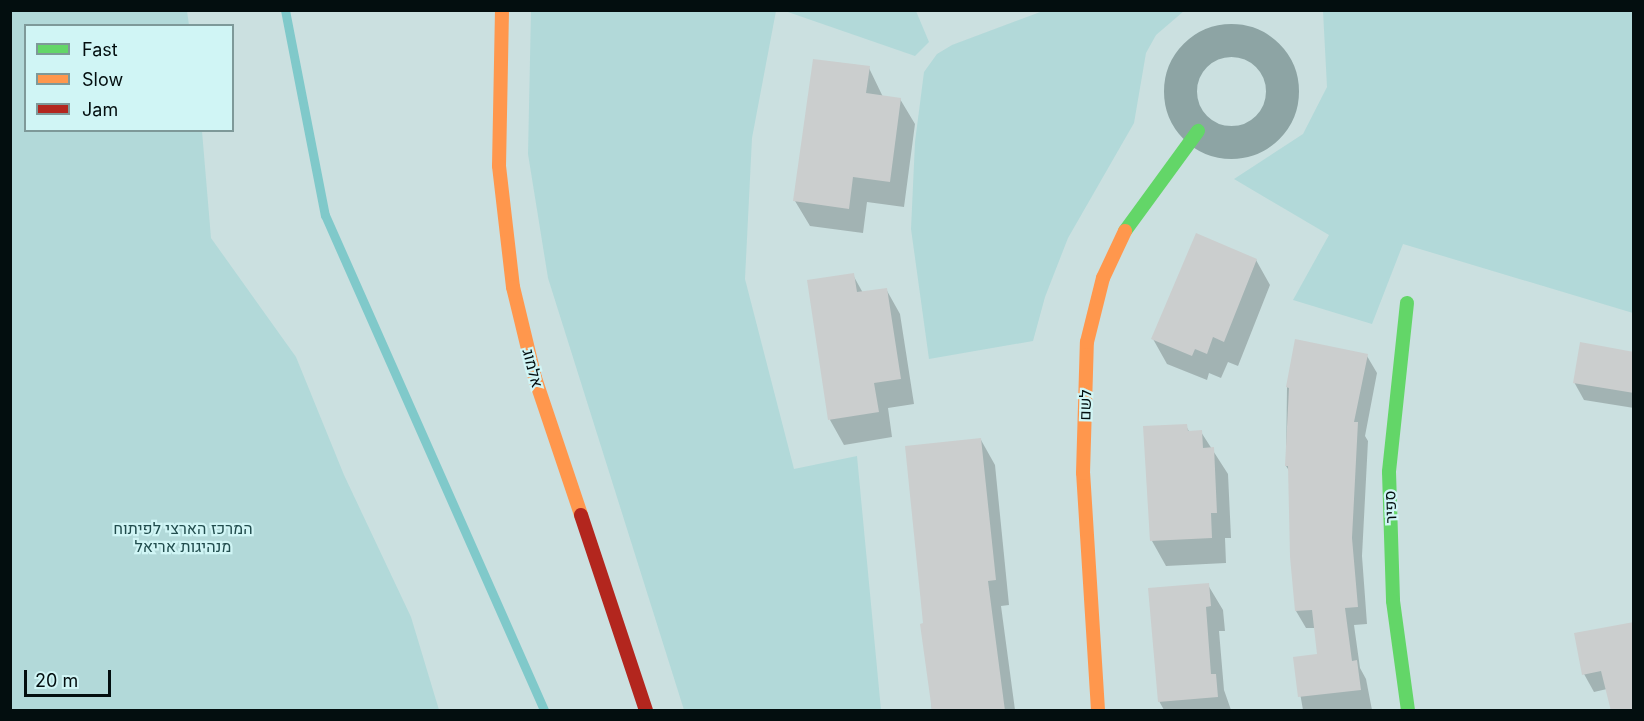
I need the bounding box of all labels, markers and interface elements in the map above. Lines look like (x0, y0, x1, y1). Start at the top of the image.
legend (24, 24, 234, 132)
text: Fast (82, 39, 118, 60)
text: Slow (82, 69, 123, 90)
text: Jam (82, 99, 118, 120)
street label: אלמוג (519, 346, 547, 390)
street label: לשם (1075, 389, 1095, 421)
street label: ספיר (1380, 490, 1400, 524)
park label: המרכז הארצי לפיתוח מנהיגות אריאל (113, 518, 253, 556)
scale bar (27, 658, 114, 696)
text: 20 m (35, 670, 78, 691)

